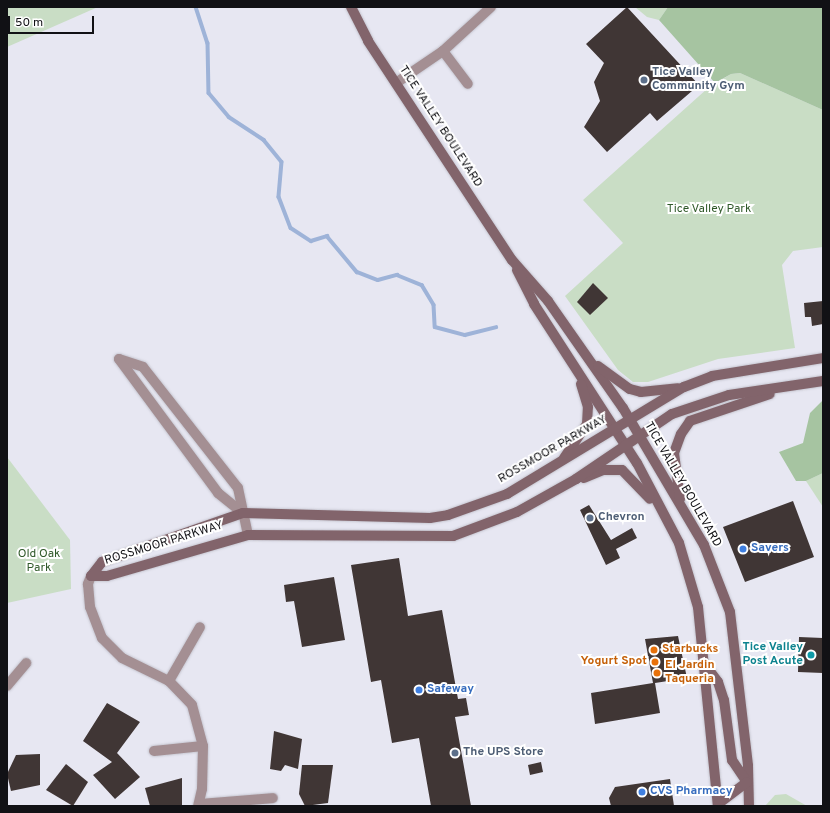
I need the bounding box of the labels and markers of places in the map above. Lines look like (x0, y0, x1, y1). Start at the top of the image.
place label: Tice Valley Community Gym (652, 66, 745, 94)
marker: Tice Valley Community Gym (639, 75, 649, 85)
place label: Chevron (598, 511, 644, 525)
marker: Chevron (585, 513, 595, 523)
place label: Savers (751, 542, 789, 556)
marker: Savers (738, 544, 748, 554)
place label: Tice Valley Post Acute (742, 641, 803, 669)
place label: Starbucks (662, 643, 718, 657)
marker: Starbucks (649, 645, 659, 655)
marker: Tice Valley Post Acute (806, 650, 816, 660)
place label: Yogurt Spot (580, 655, 647, 669)
marker: Yogurt Spot (650, 657, 660, 667)
place label: El Jardin Taqueria (665, 659, 715, 687)
marker: El Jardin Taqueria (652, 668, 662, 678)
place label: Safeway (427, 683, 474, 697)
marker: Safeway (414, 685, 424, 695)
place label: The UPS Store (463, 746, 543, 760)
marker: The UPS Store (450, 748, 460, 758)
place label: CVS Pharmacy (650, 785, 733, 799)
marker: CVS Pharmacy (637, 787, 647, 797)

